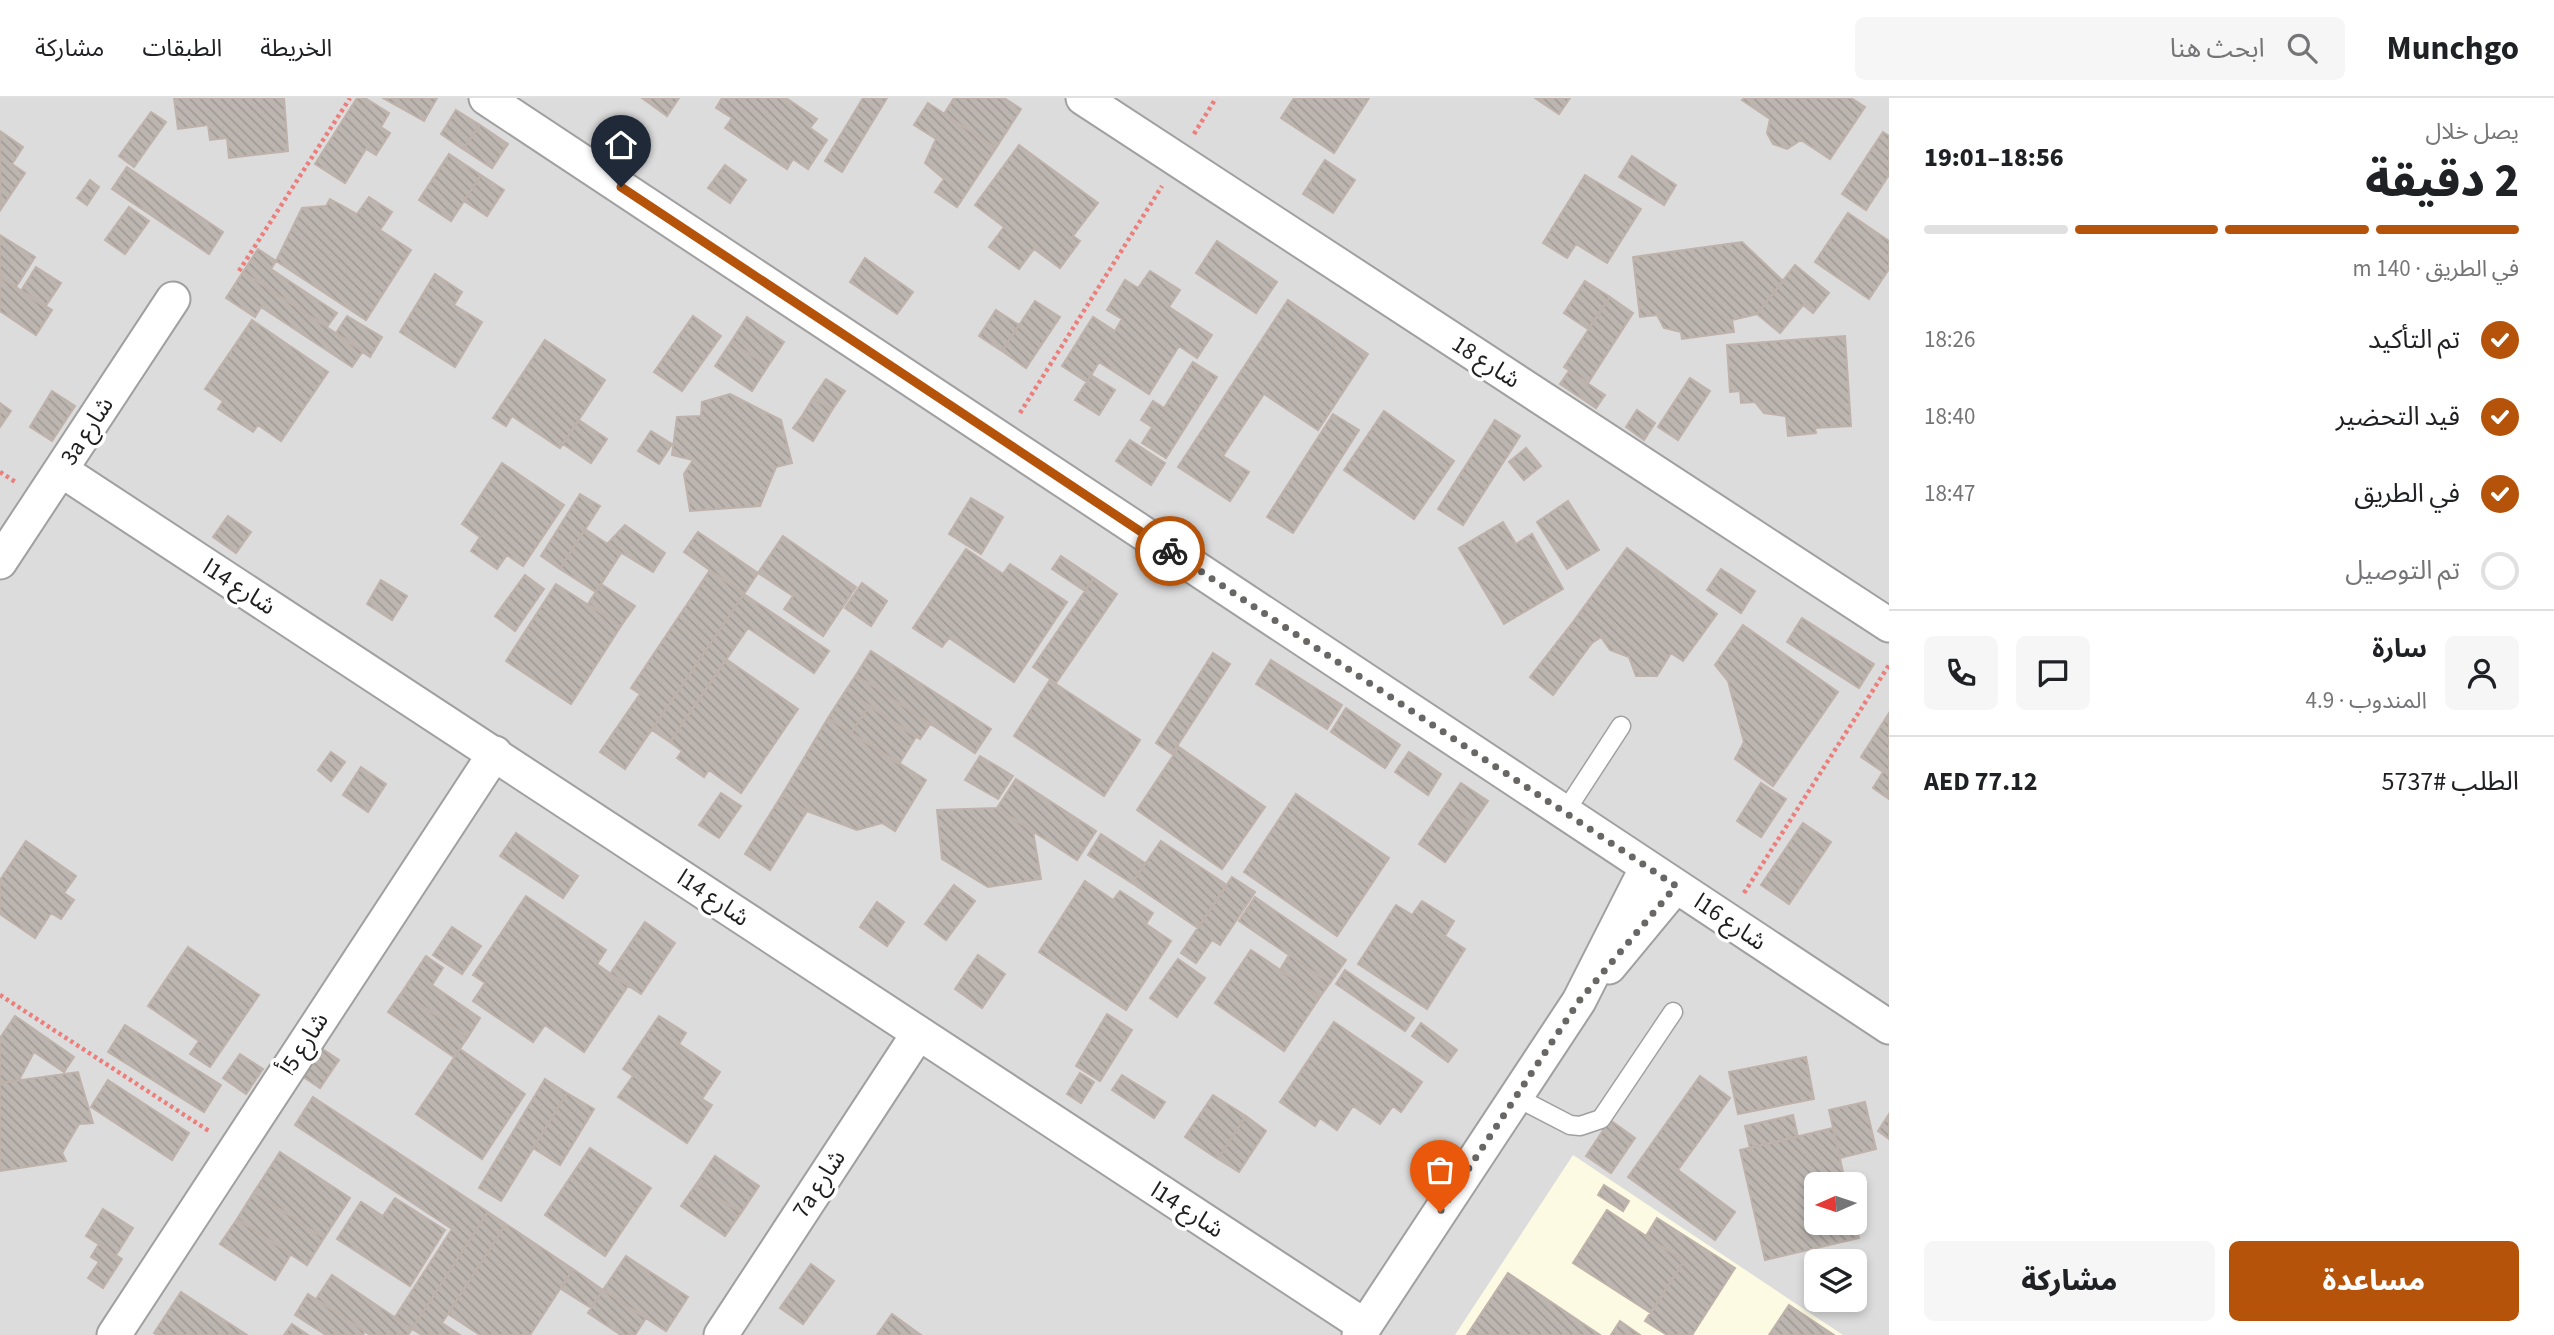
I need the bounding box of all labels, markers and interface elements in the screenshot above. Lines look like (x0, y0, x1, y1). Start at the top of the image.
search box (1855, 17, 2345, 80)
text: Munchgo (2387, 25, 2519, 72)
icon: search (2283, 29, 2321, 67)
text: ابحث هنا (2170, 30, 2265, 67)
text: مشاركة (35, 31, 104, 66)
text: الطبقات (142, 31, 222, 66)
text: الخريطة (260, 31, 332, 66)
pin (591, 115, 651, 187)
text: يصل خلال (2426, 115, 2519, 148)
icon: home (602, 126, 640, 164)
text: 18:56–19:01 (1924, 139, 2064, 176)
text: 2 دقيقة (2365, 149, 2519, 214)
text: في الطريق · 140 m (2353, 252, 2519, 285)
text: تم التأكيد (2368, 321, 2460, 358)
icon: check (2481, 321, 2519, 359)
text: 18:26 (1924, 323, 1975, 356)
street label: شارع 18 (1445, 327, 1527, 397)
street label: 3a شارع (52, 390, 122, 472)
text: قيد التحضير (2336, 398, 2460, 435)
icon: check (2481, 398, 2519, 436)
text: 18:40 (1924, 400, 1975, 433)
text: في الطريق (2354, 475, 2460, 512)
icon: check (2481, 475, 2519, 513)
text: 18:47 (1924, 477, 1975, 510)
courier (1135, 516, 1205, 586)
icon: bike (1151, 532, 1189, 570)
street label: شارع 14ا (195, 550, 283, 624)
text: تم التوصيل (2345, 552, 2460, 589)
text: سارة (2372, 630, 2427, 667)
button: phone (1924, 636, 1998, 710)
button: chat (2016, 636, 2090, 710)
button: person (2445, 636, 2519, 710)
text: المندوب · 4.9 (2305, 684, 2427, 717)
text: AED 77.12 (1924, 763, 2038, 800)
text: الطلب #5737 (2382, 763, 2519, 800)
street label: شارع 14ا (670, 861, 756, 935)
street label: شارع 16ا (1687, 885, 1773, 959)
street label: شارع 5أ (270, 1005, 338, 1083)
pin (1410, 1140, 1470, 1212)
street label: 7a شارع (784, 1143, 854, 1225)
icon: bag (1421, 1151, 1459, 1189)
north arrow (1804, 1172, 1867, 1236)
map controls (1804, 1172, 1867, 1312)
street label: شارع 14ا (1143, 1173, 1231, 1247)
button: مشاركة (1924, 1241, 2215, 1321)
button: مساعدة (2229, 1241, 2519, 1321)
button: layers (1804, 1249, 1867, 1312)

